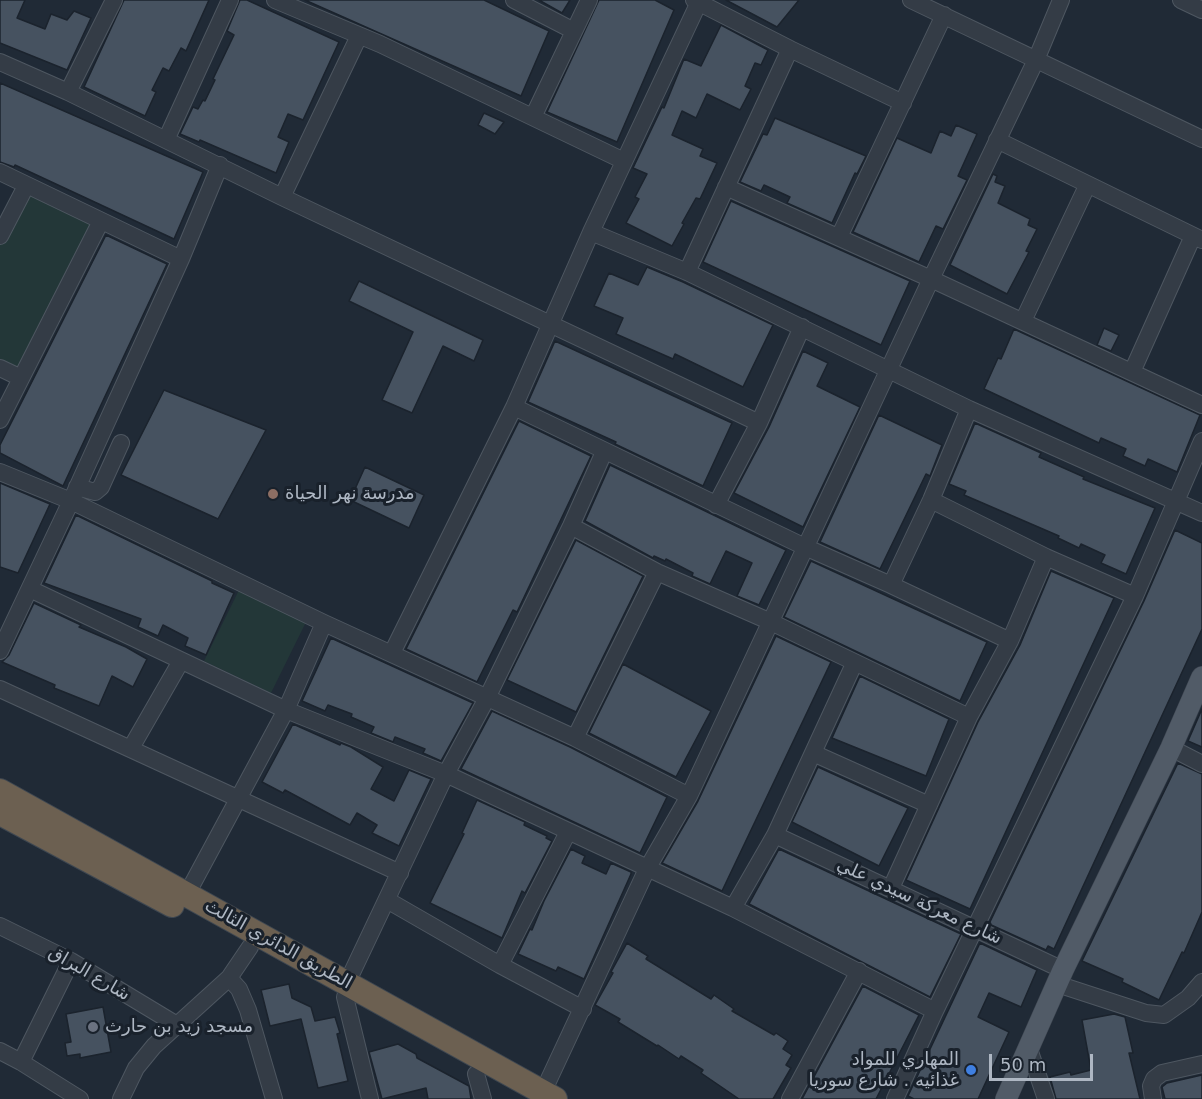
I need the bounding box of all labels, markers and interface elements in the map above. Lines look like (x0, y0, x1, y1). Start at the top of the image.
place label: مدرسة نهر الحياة (285, 483, 415, 505)
marker: مدرسة نهر الحياة (266, 487, 280, 501)
street label: شارع معركة سيدي علي (833, 854, 1005, 950)
street label: الطريق الدائري الثالث (201, 896, 355, 994)
street label: شارع البراق (44, 942, 134, 1006)
place label: مسجد زيد بن حارث (105, 1016, 253, 1038)
marker: مسجد زيد بن حارث (86, 1020, 100, 1034)
scale bar (992, 1042, 1096, 1080)
place label: المهاري للمواد غذائيه . شارع سوريا (809, 1049, 959, 1092)
text: 50 m (1000, 1054, 1046, 1075)
marker: المهاري للمواد غذائيه . شارع سوريا (964, 1063, 978, 1077)

